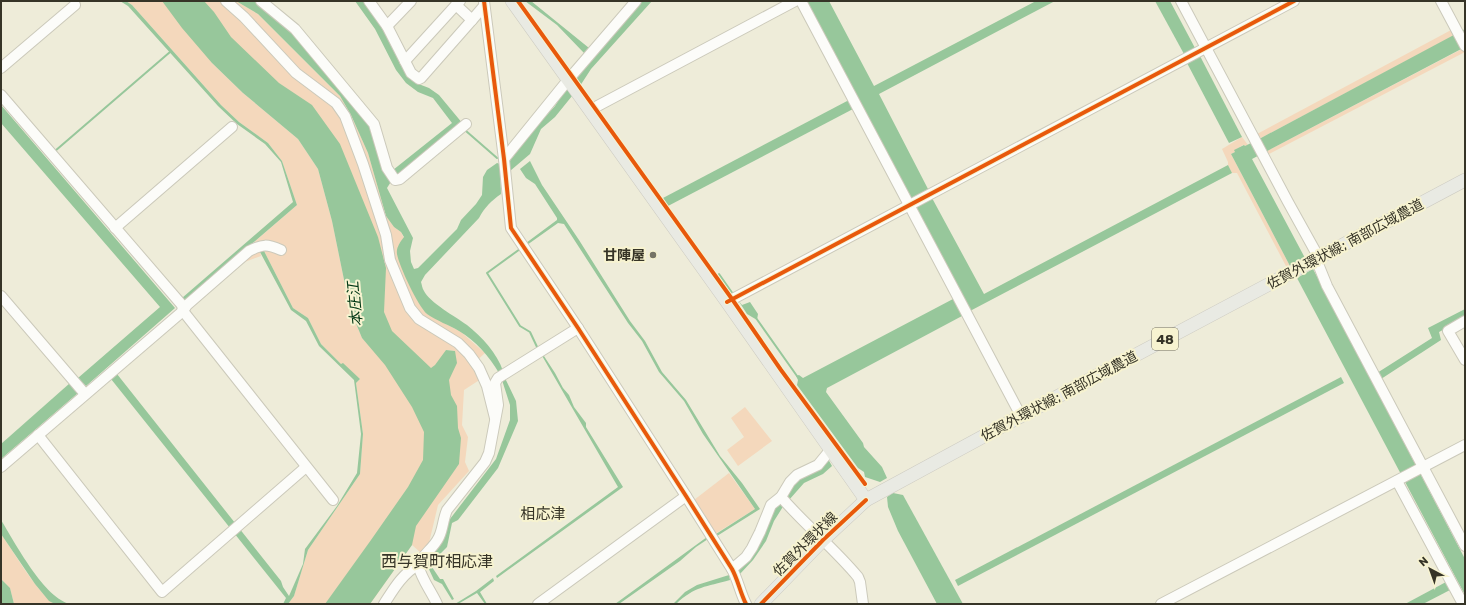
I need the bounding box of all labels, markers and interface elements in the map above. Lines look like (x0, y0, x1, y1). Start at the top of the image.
street label: 佐賀外環状線; 南部広域農道 (1264, 196, 1427, 293)
place label: 甘陣屋 (603, 247, 645, 264)
marker: 甘陣屋 (648, 250, 658, 260)
water label: 本庄江 (344, 279, 366, 327)
road number: 48 (1152, 328, 1178, 350)
street label: 佐賀外環状線; 南部広域農道 (978, 348, 1141, 445)
district label: 相応津 (520, 505, 566, 523)
street label: 佐賀外環状線 (770, 509, 841, 580)
north arrow (1410, 549, 1450, 589)
district label: 西与賀町相応津 (381, 552, 493, 571)
text: N (1417, 554, 1431, 569)

